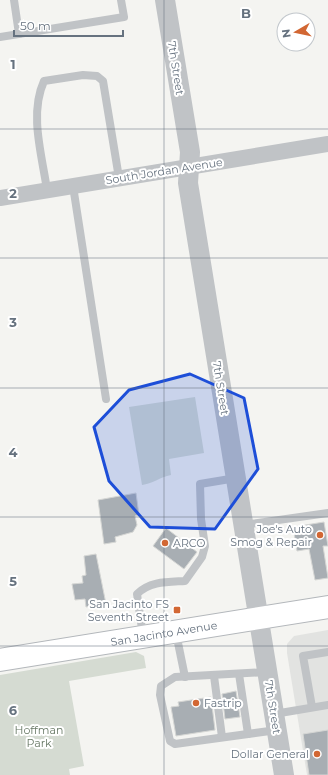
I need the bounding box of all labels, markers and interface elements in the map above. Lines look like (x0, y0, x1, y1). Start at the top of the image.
text: B (241, 5, 251, 21)
scale bar (14, 12, 123, 38)
north arrow (276, 12, 316, 52)
text: 50 m (20, 18, 51, 33)
text: N (279, 28, 294, 39)
street label: 7th Street (165, 40, 187, 96)
text: 1 (10, 56, 16, 72)
street label: South Jordan Avenue (104, 155, 224, 187)
text: 2 (9, 185, 17, 201)
text: 3 (8, 314, 17, 330)
street label: 7th Street (210, 360, 232, 416)
text: 4 (9, 444, 18, 460)
place label: Joe's Auto Smog & Repair (230, 522, 312, 549)
marker: Joe's Auto Smog & Repair (315, 530, 325, 540)
place label: ARCO (173, 536, 205, 550)
marker: ARCO (160, 538, 170, 548)
text: 5 (9, 573, 17, 589)
place label: San Jacinto FS Seventh Street (88, 597, 170, 624)
marker: San Jacinto FS Seventh Street (172, 605, 182, 615)
street label: San Jacinto Avenue (110, 618, 219, 649)
street label: 7th Street (262, 679, 284, 735)
place label: Fastrip (204, 696, 242, 710)
marker: Fastrip (191, 698, 201, 708)
text: 6 (9, 702, 18, 718)
park label: Hoffman Park (15, 723, 63, 750)
place label: Dollar General (231, 747, 309, 761)
marker: Dollar General (312, 749, 322, 759)

